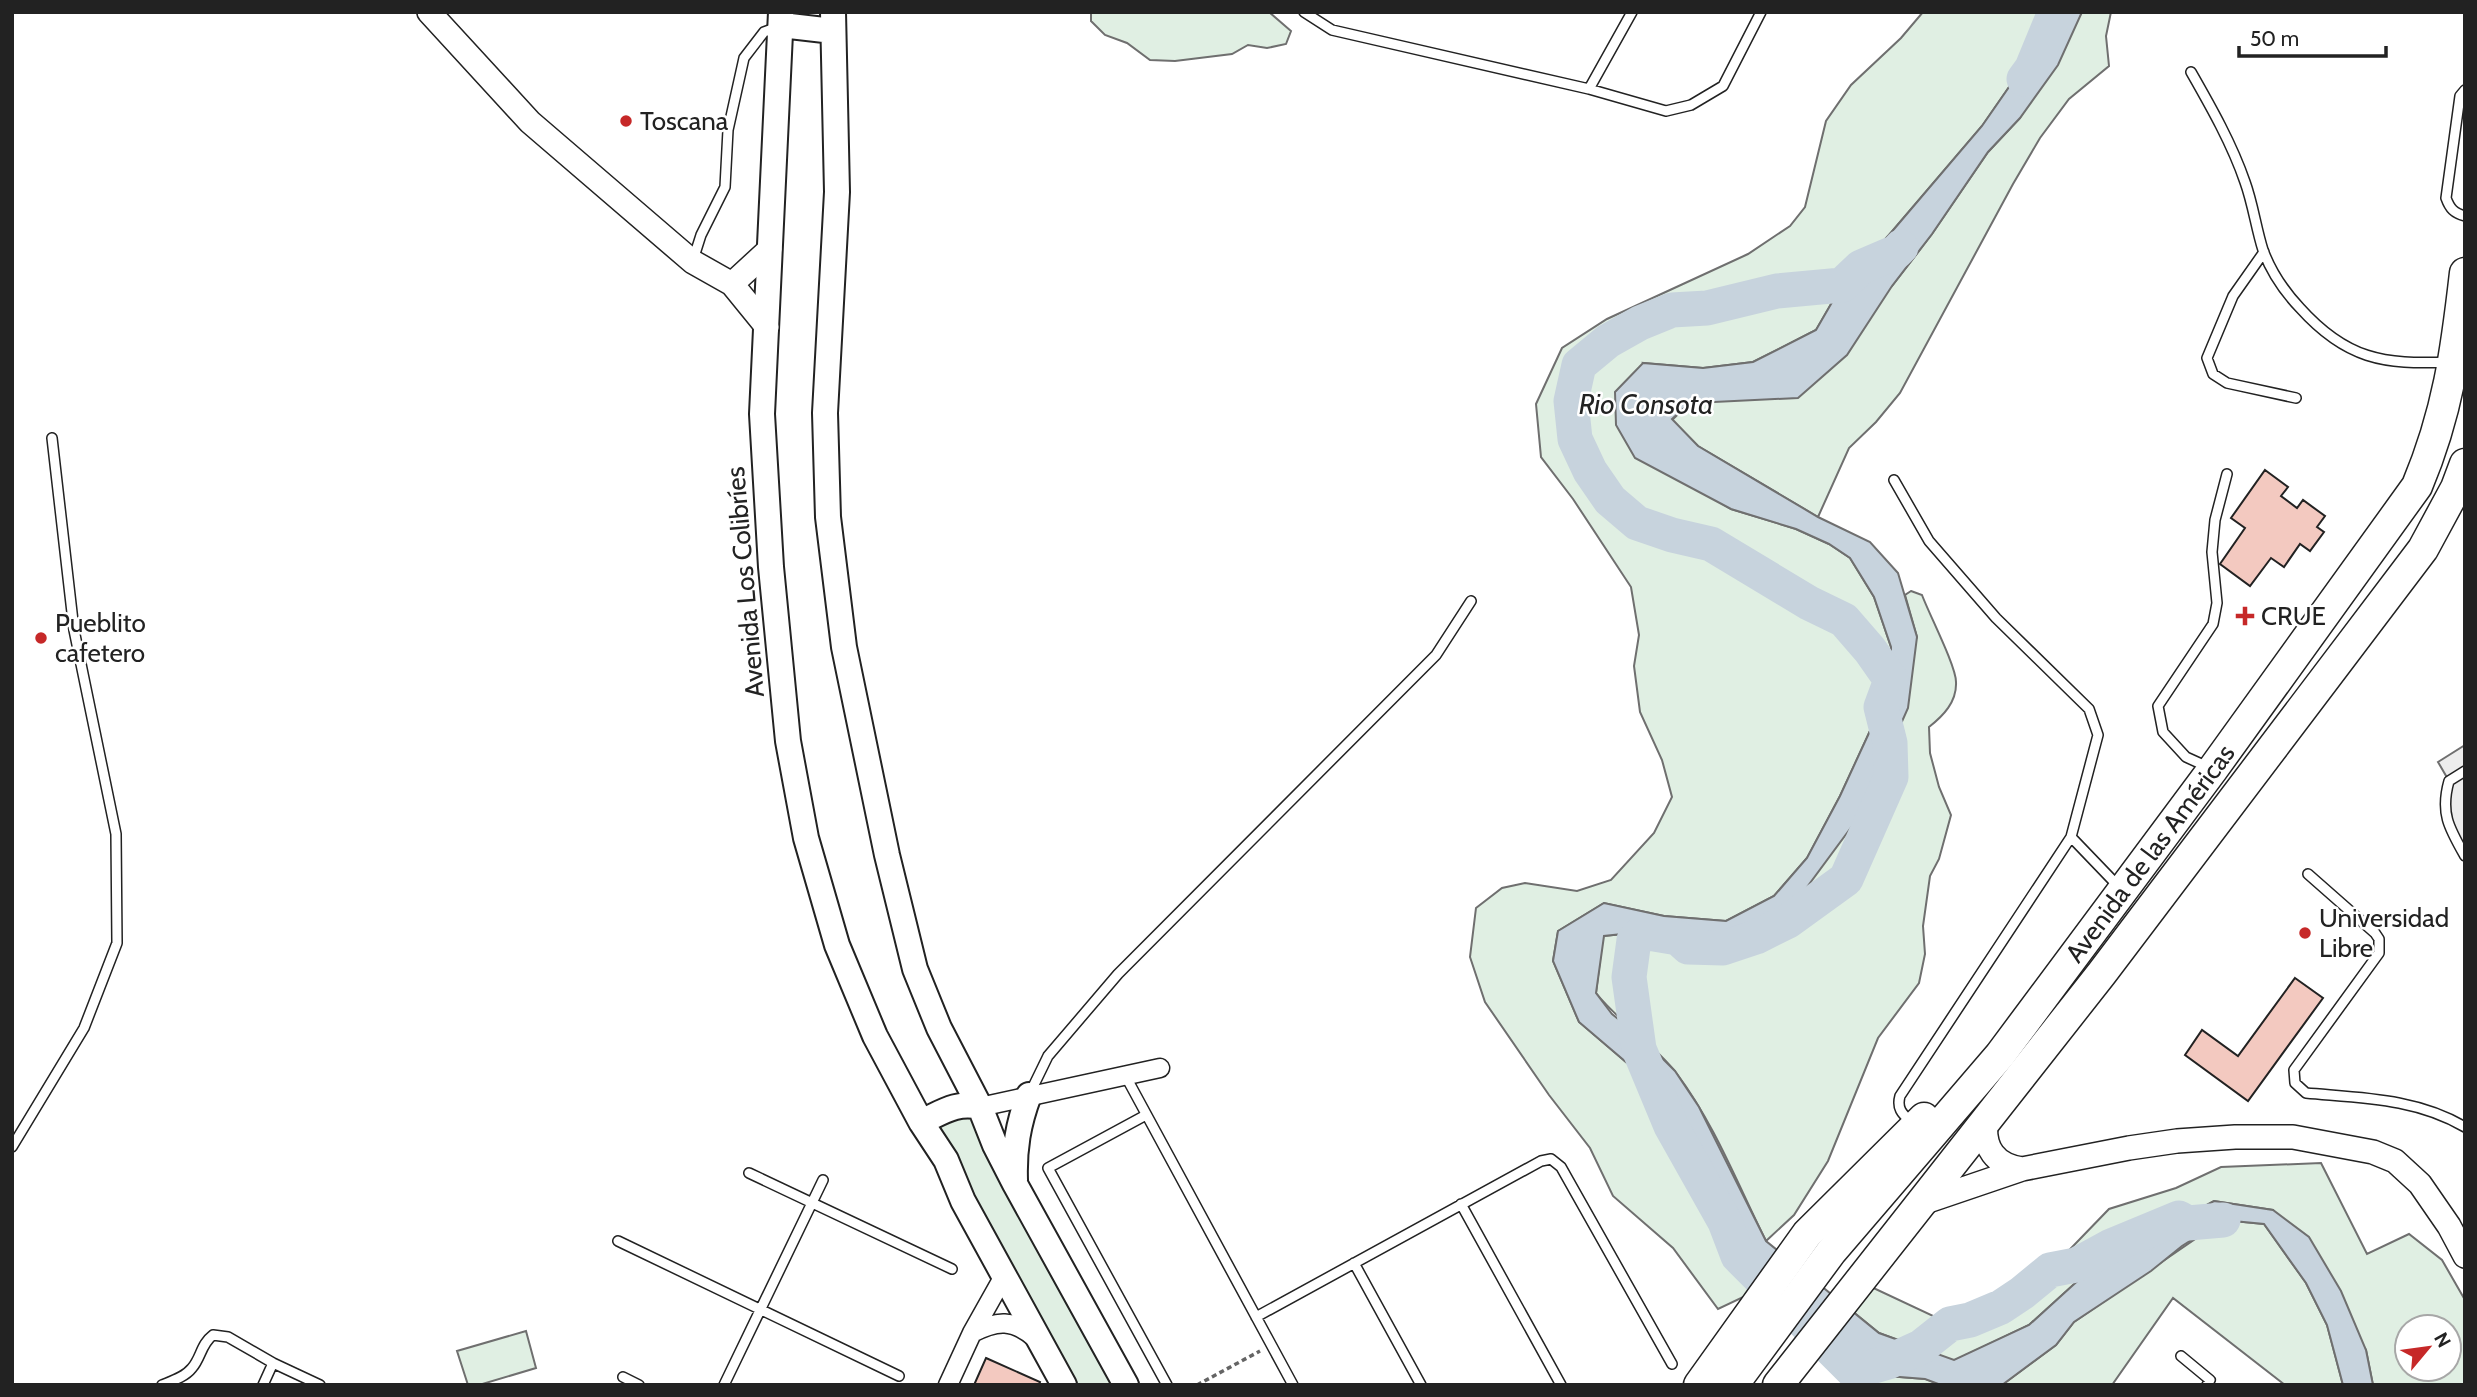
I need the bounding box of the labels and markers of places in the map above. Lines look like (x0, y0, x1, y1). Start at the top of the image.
place label: Toscana (640, 105, 729, 137)
marker: Toscana (618, 113, 634, 129)
place label: CRUE (2261, 600, 2326, 632)
marker: CRUE (2235, 606, 2255, 626)
place label: Pueblito cafetero (55, 607, 146, 669)
marker: Pueblito cafetero (33, 630, 49, 646)
place label: Universidad Libre (2319, 902, 2449, 964)
marker: Universidad Libre (2297, 925, 2313, 941)

